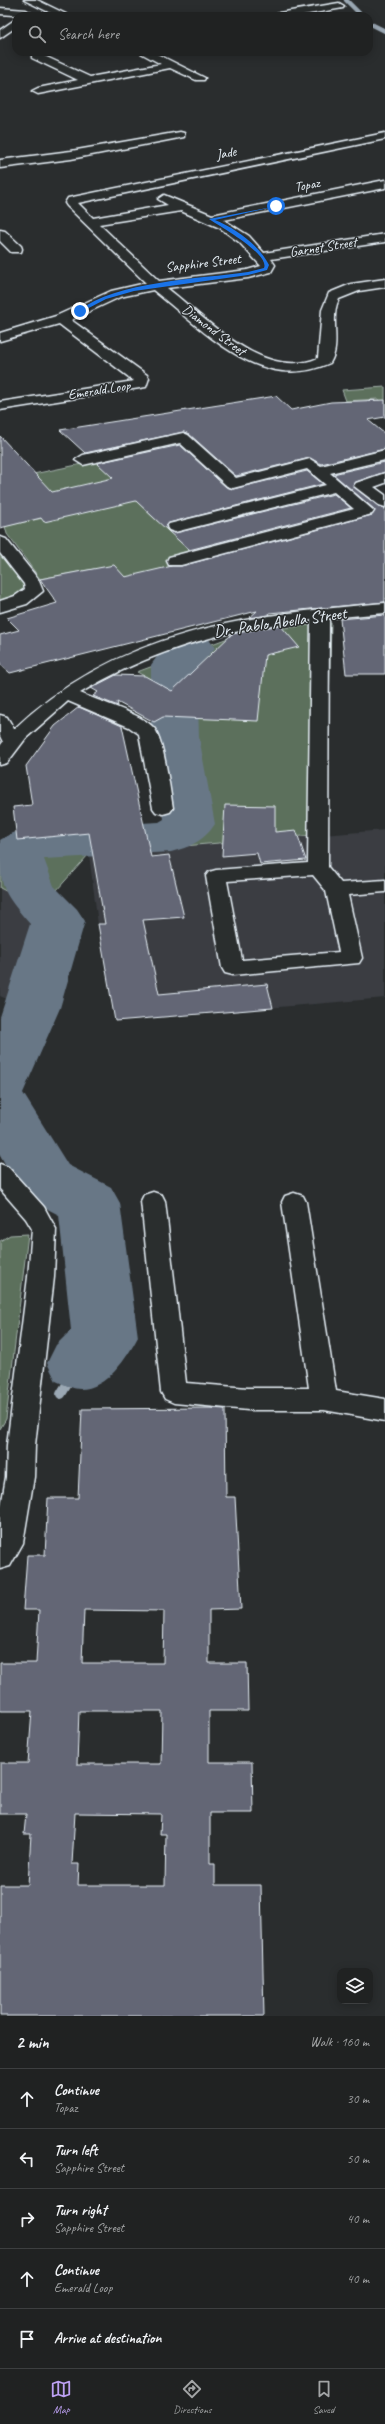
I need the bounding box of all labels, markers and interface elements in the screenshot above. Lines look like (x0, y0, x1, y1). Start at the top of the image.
search box (12, 12, 373, 56)
icon: search (26, 23, 48, 45)
text: Search here (58, 25, 119, 44)
street label: Jade (213, 142, 239, 163)
street label: Topaz (293, 174, 323, 196)
route start (267, 197, 285, 215)
street label: Garnet Street (288, 233, 360, 261)
street label: Sapphire Street (164, 250, 243, 276)
street label: Diamond Street (179, 301, 251, 361)
route end (71, 302, 89, 320)
street label: Emerald Loop (67, 377, 132, 403)
street label: Dr. Pablo Abella Street (212, 602, 350, 642)
map controls (337, 1968, 373, 2004)
button: layers (337, 1968, 373, 2004)
text: 2 min (16, 2032, 49, 2053)
text: Walk · 160 m (310, 2034, 369, 2050)
text: Continue (54, 2081, 99, 2100)
icon: ahead (16, 2088, 38, 2110)
text: 30 m (347, 2091, 369, 2107)
text: Topaz (54, 2100, 78, 2116)
text: Turn left (54, 2141, 97, 2160)
icon: left (16, 2148, 38, 2170)
text: 50 m (347, 2151, 369, 2167)
text: Sapphire Street (54, 2160, 124, 2176)
text: Turn right (54, 2201, 107, 2220)
icon: right (16, 2208, 38, 2230)
text: 40 m (347, 2211, 369, 2227)
text: Sapphire Street (54, 2220, 124, 2236)
text: Continue (54, 2261, 99, 2280)
icon: ahead (16, 2268, 38, 2290)
text: 40 m (347, 2271, 369, 2287)
text: Emerald Loop (54, 2280, 112, 2296)
icon: arrive (16, 2328, 38, 2350)
text: Arrive at destination (54, 2329, 161, 2348)
tab: Map (50, 2378, 72, 2416)
tab: Directions (173, 2378, 212, 2416)
tab: Saved (313, 2378, 335, 2416)

